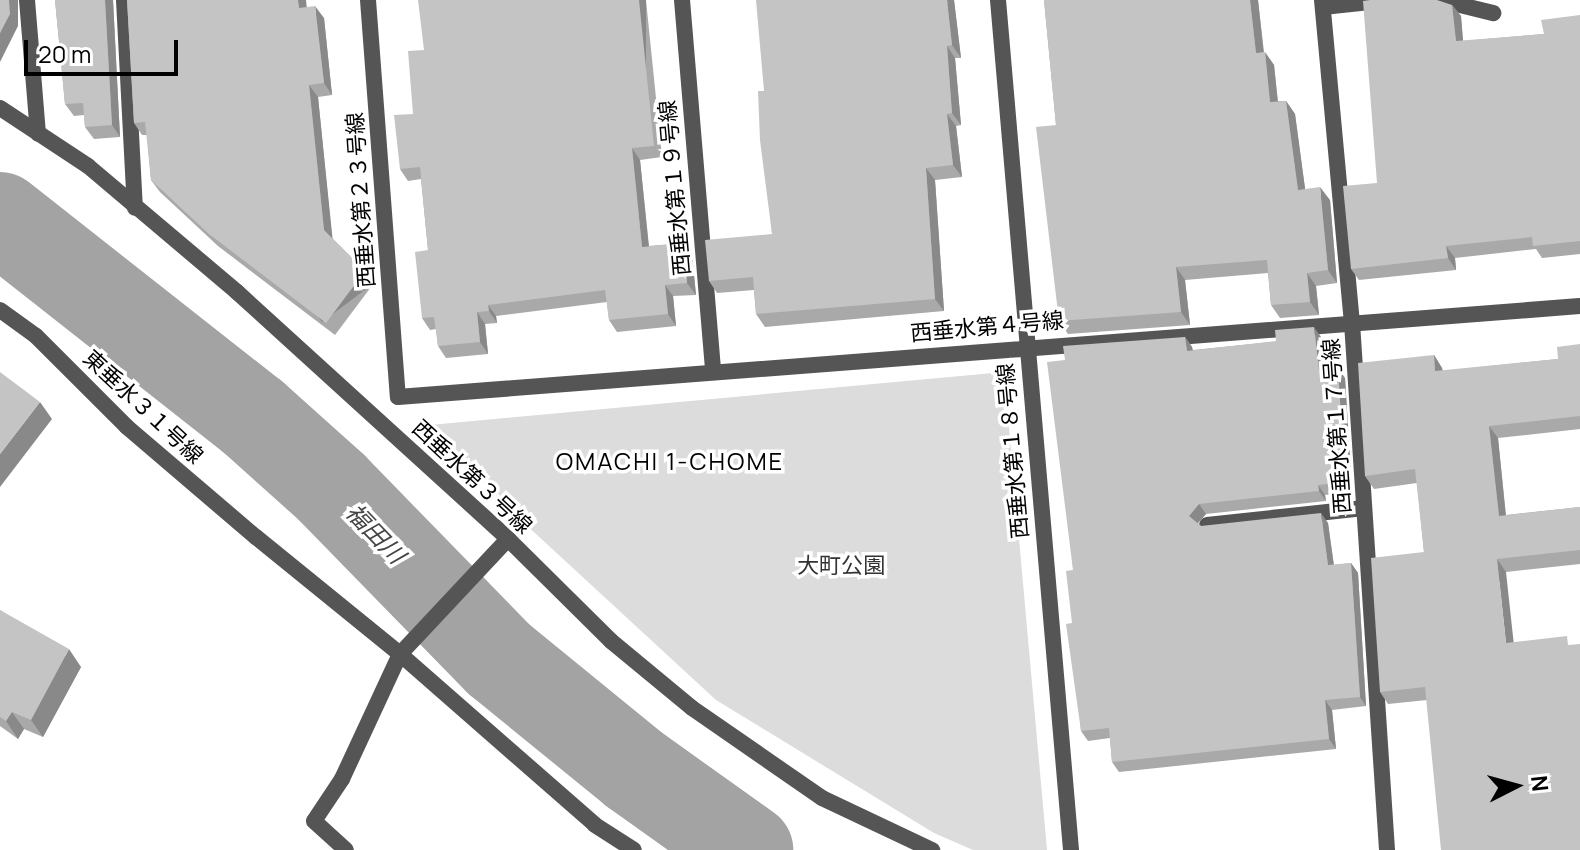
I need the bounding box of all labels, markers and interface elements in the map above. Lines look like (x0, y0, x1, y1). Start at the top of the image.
scale bar (28, 24, 182, 74)
text: 20 m (38, 37, 91, 70)
street label: 西垂水第１９号線 (654, 99, 696, 277)
street label: 西垂水第２３号線 (342, 111, 380, 289)
street label: 西垂水第４号線 (909, 307, 1065, 347)
street label: 西垂水第１７号線 (1318, 337, 1356, 515)
street label: 東垂水３１号線 (78, 345, 208, 469)
street label: 西垂水第１８号線 (992, 362, 1034, 540)
street label: 西垂水第３号線 (407, 415, 537, 539)
district label: OMACHI 1-CHOME (556, 447, 784, 475)
water label: 福田川 (341, 497, 411, 569)
park label: 大町公園 (797, 553, 885, 579)
north arrow (1476, 746, 1556, 826)
text: N (1524, 774, 1556, 793)

